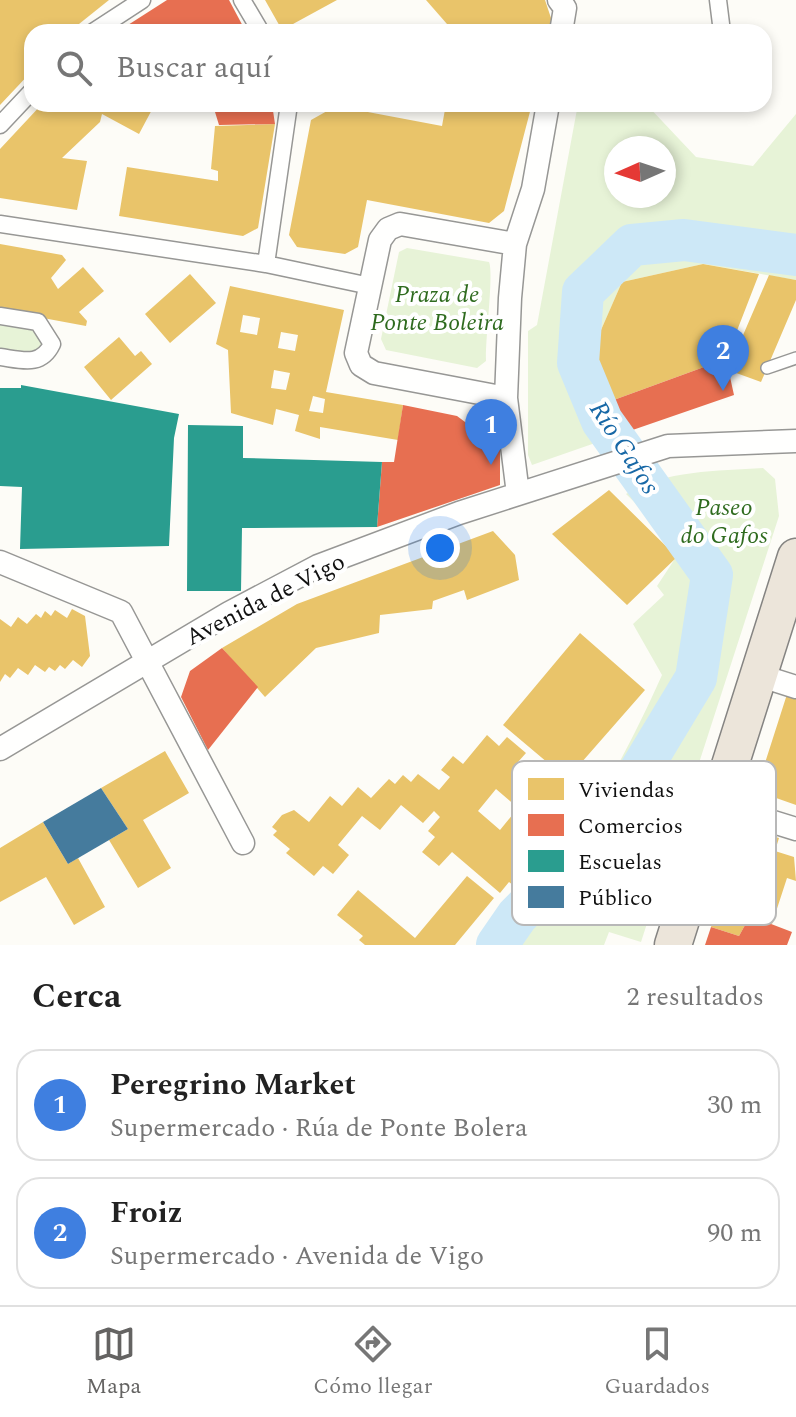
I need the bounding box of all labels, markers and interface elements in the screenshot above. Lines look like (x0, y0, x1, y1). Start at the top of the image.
search box (24, 24, 772, 112)
text: Buscar aquí (116, 45, 272, 91)
icon: search (52, 46, 96, 90)
north arrow (604, 136, 676, 208)
park label: Praza de Ponte Boleira (370, 277, 504, 341)
pin: 2 (697, 325, 749, 391)
water label: Río Gafos (579, 393, 670, 502)
pin: 1 (465, 399, 517, 465)
park label: Paseo do Gafos (680, 490, 768, 554)
your location (420, 528, 460, 568)
street label: Avenida de Vigo (179, 544, 352, 656)
legend (512, 761, 776, 925)
text: Viviendas (578, 774, 675, 807)
text: Comercios (578, 810, 683, 843)
text: Escuelas (578, 846, 662, 879)
text: Público (578, 882, 652, 915)
text: Cerca (32, 971, 121, 1023)
text: 2 resultados (626, 977, 764, 1017)
text: Peregrino Market (110, 1062, 356, 1108)
text: 1 (53, 1085, 67, 1125)
text: 30 m (707, 1085, 762, 1125)
text: Supermercado · Rúa de Ponte Bolera (110, 1108, 528, 1148)
text: Froiz (110, 1190, 183, 1236)
text: 2 (53, 1213, 67, 1253)
text: 90 m (707, 1213, 762, 1253)
text: Supermercado · Avenida de Vigo (110, 1236, 484, 1276)
tab: Mapa (86, 1322, 141, 1403)
tab: Cómo llegar (313, 1322, 432, 1403)
tab: Guardados (604, 1322, 710, 1403)

